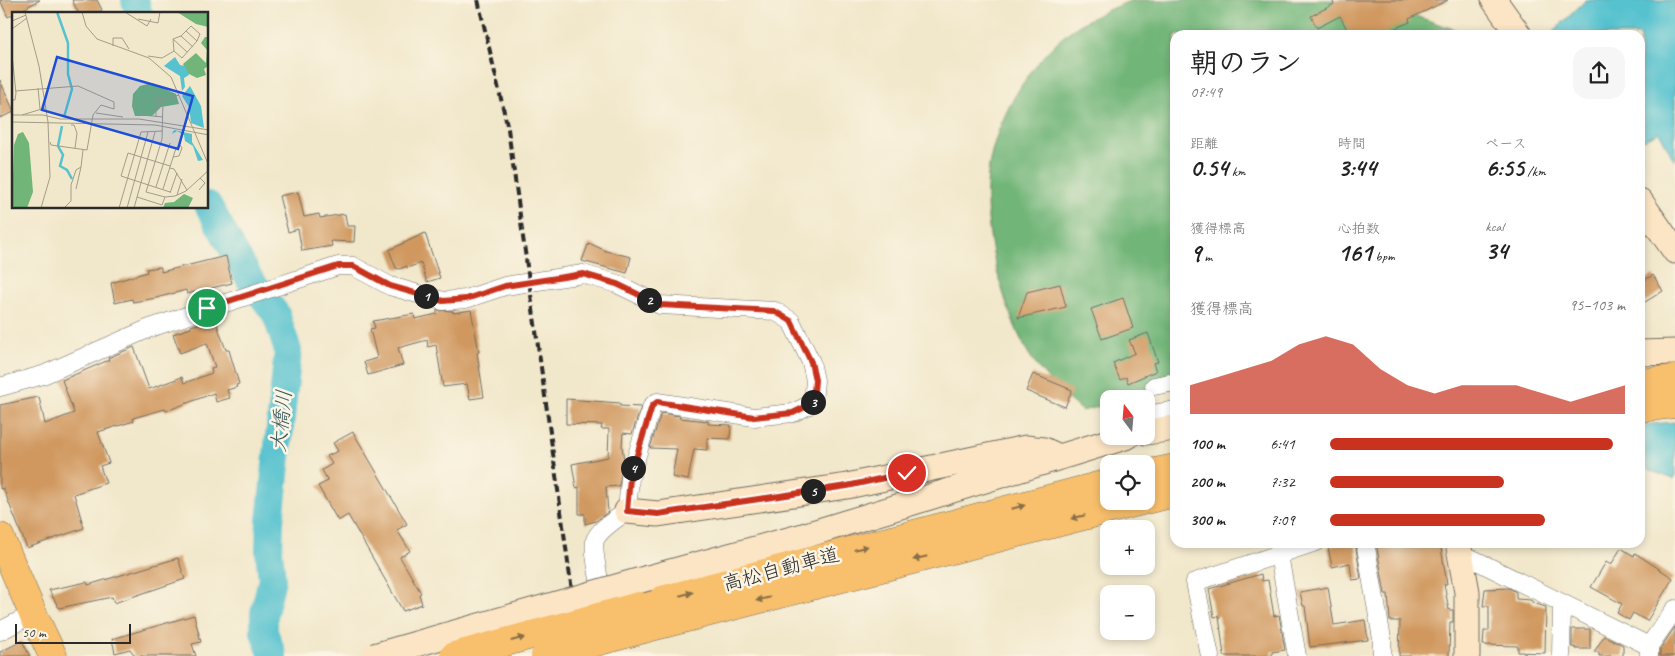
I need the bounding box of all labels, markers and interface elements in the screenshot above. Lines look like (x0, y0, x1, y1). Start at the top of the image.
inset map (12, 12, 209, 209)
text: 朝のラン (1190, 45, 1302, 80)
button: share (1573, 47, 1625, 99)
text: 07:49 (1190, 82, 1222, 102)
text: 距離 (1190, 135, 1218, 152)
text: 時間 (1338, 135, 1366, 152)
text: ペース (1485, 135, 1527, 152)
text: 0.54 (1190, 152, 1228, 184)
text: 3:44 (1338, 152, 1376, 184)
text: 6:55 (1485, 152, 1524, 184)
text: km (1228, 163, 1245, 180)
text: /km (1524, 163, 1545, 180)
text: kcal (1485, 218, 1504, 235)
text: 獲得標高 (1190, 220, 1246, 237)
text: 心拍数 (1338, 220, 1380, 237)
text: 34 (1485, 235, 1508, 267)
text: 9 (1190, 237, 1201, 269)
text: 161 (1338, 237, 1372, 269)
text: m (1201, 248, 1212, 265)
text: bpm (1372, 248, 1395, 265)
pin: 1 (414, 284, 438, 308)
pin (186, 287, 228, 329)
text: 1 (423, 288, 430, 305)
pin: 2 (636, 288, 662, 312)
text: 2 (646, 292, 653, 309)
icon: arrive (193, 294, 221, 322)
text: 95–103 m (1569, 295, 1625, 315)
text: 獲得標高 (1190, 299, 1254, 319)
water label: 大橋川 (265, 388, 297, 454)
pin: 3 (800, 390, 826, 414)
north arrow (1100, 390, 1155, 445)
map controls (1100, 390, 1155, 640)
text: 3 (810, 394, 817, 411)
text: 100 m (1190, 434, 1225, 454)
text: 6:41 (1270, 434, 1295, 454)
pin (886, 452, 928, 494)
button: locate (1100, 455, 1155, 510)
pin: 4 (620, 456, 646, 480)
icon: check (893, 459, 921, 487)
text: 4 (630, 460, 637, 477)
text: 200 m (1190, 472, 1225, 492)
text: 7:32 (1270, 472, 1295, 492)
pin: 5 (800, 478, 826, 504)
text: 5 (810, 483, 817, 500)
one-way arrow (1010, 503, 1025, 511)
text: 300 m (1190, 510, 1225, 530)
text: 7:09 (1270, 510, 1295, 530)
one-way arrow (1070, 514, 1085, 522)
button: + (1100, 520, 1155, 575)
street label: 高松自動車道 (720, 541, 842, 597)
one-way arrow (853, 544, 868, 552)
one-way arrow (913, 554, 928, 562)
button: − (1100, 585, 1155, 640)
one-way arrow (679, 589, 694, 597)
one-way arrow (756, 595, 771, 603)
scale bar (15, 621, 131, 644)
text: 50 m (22, 624, 46, 641)
one-way arrow (511, 634, 526, 642)

